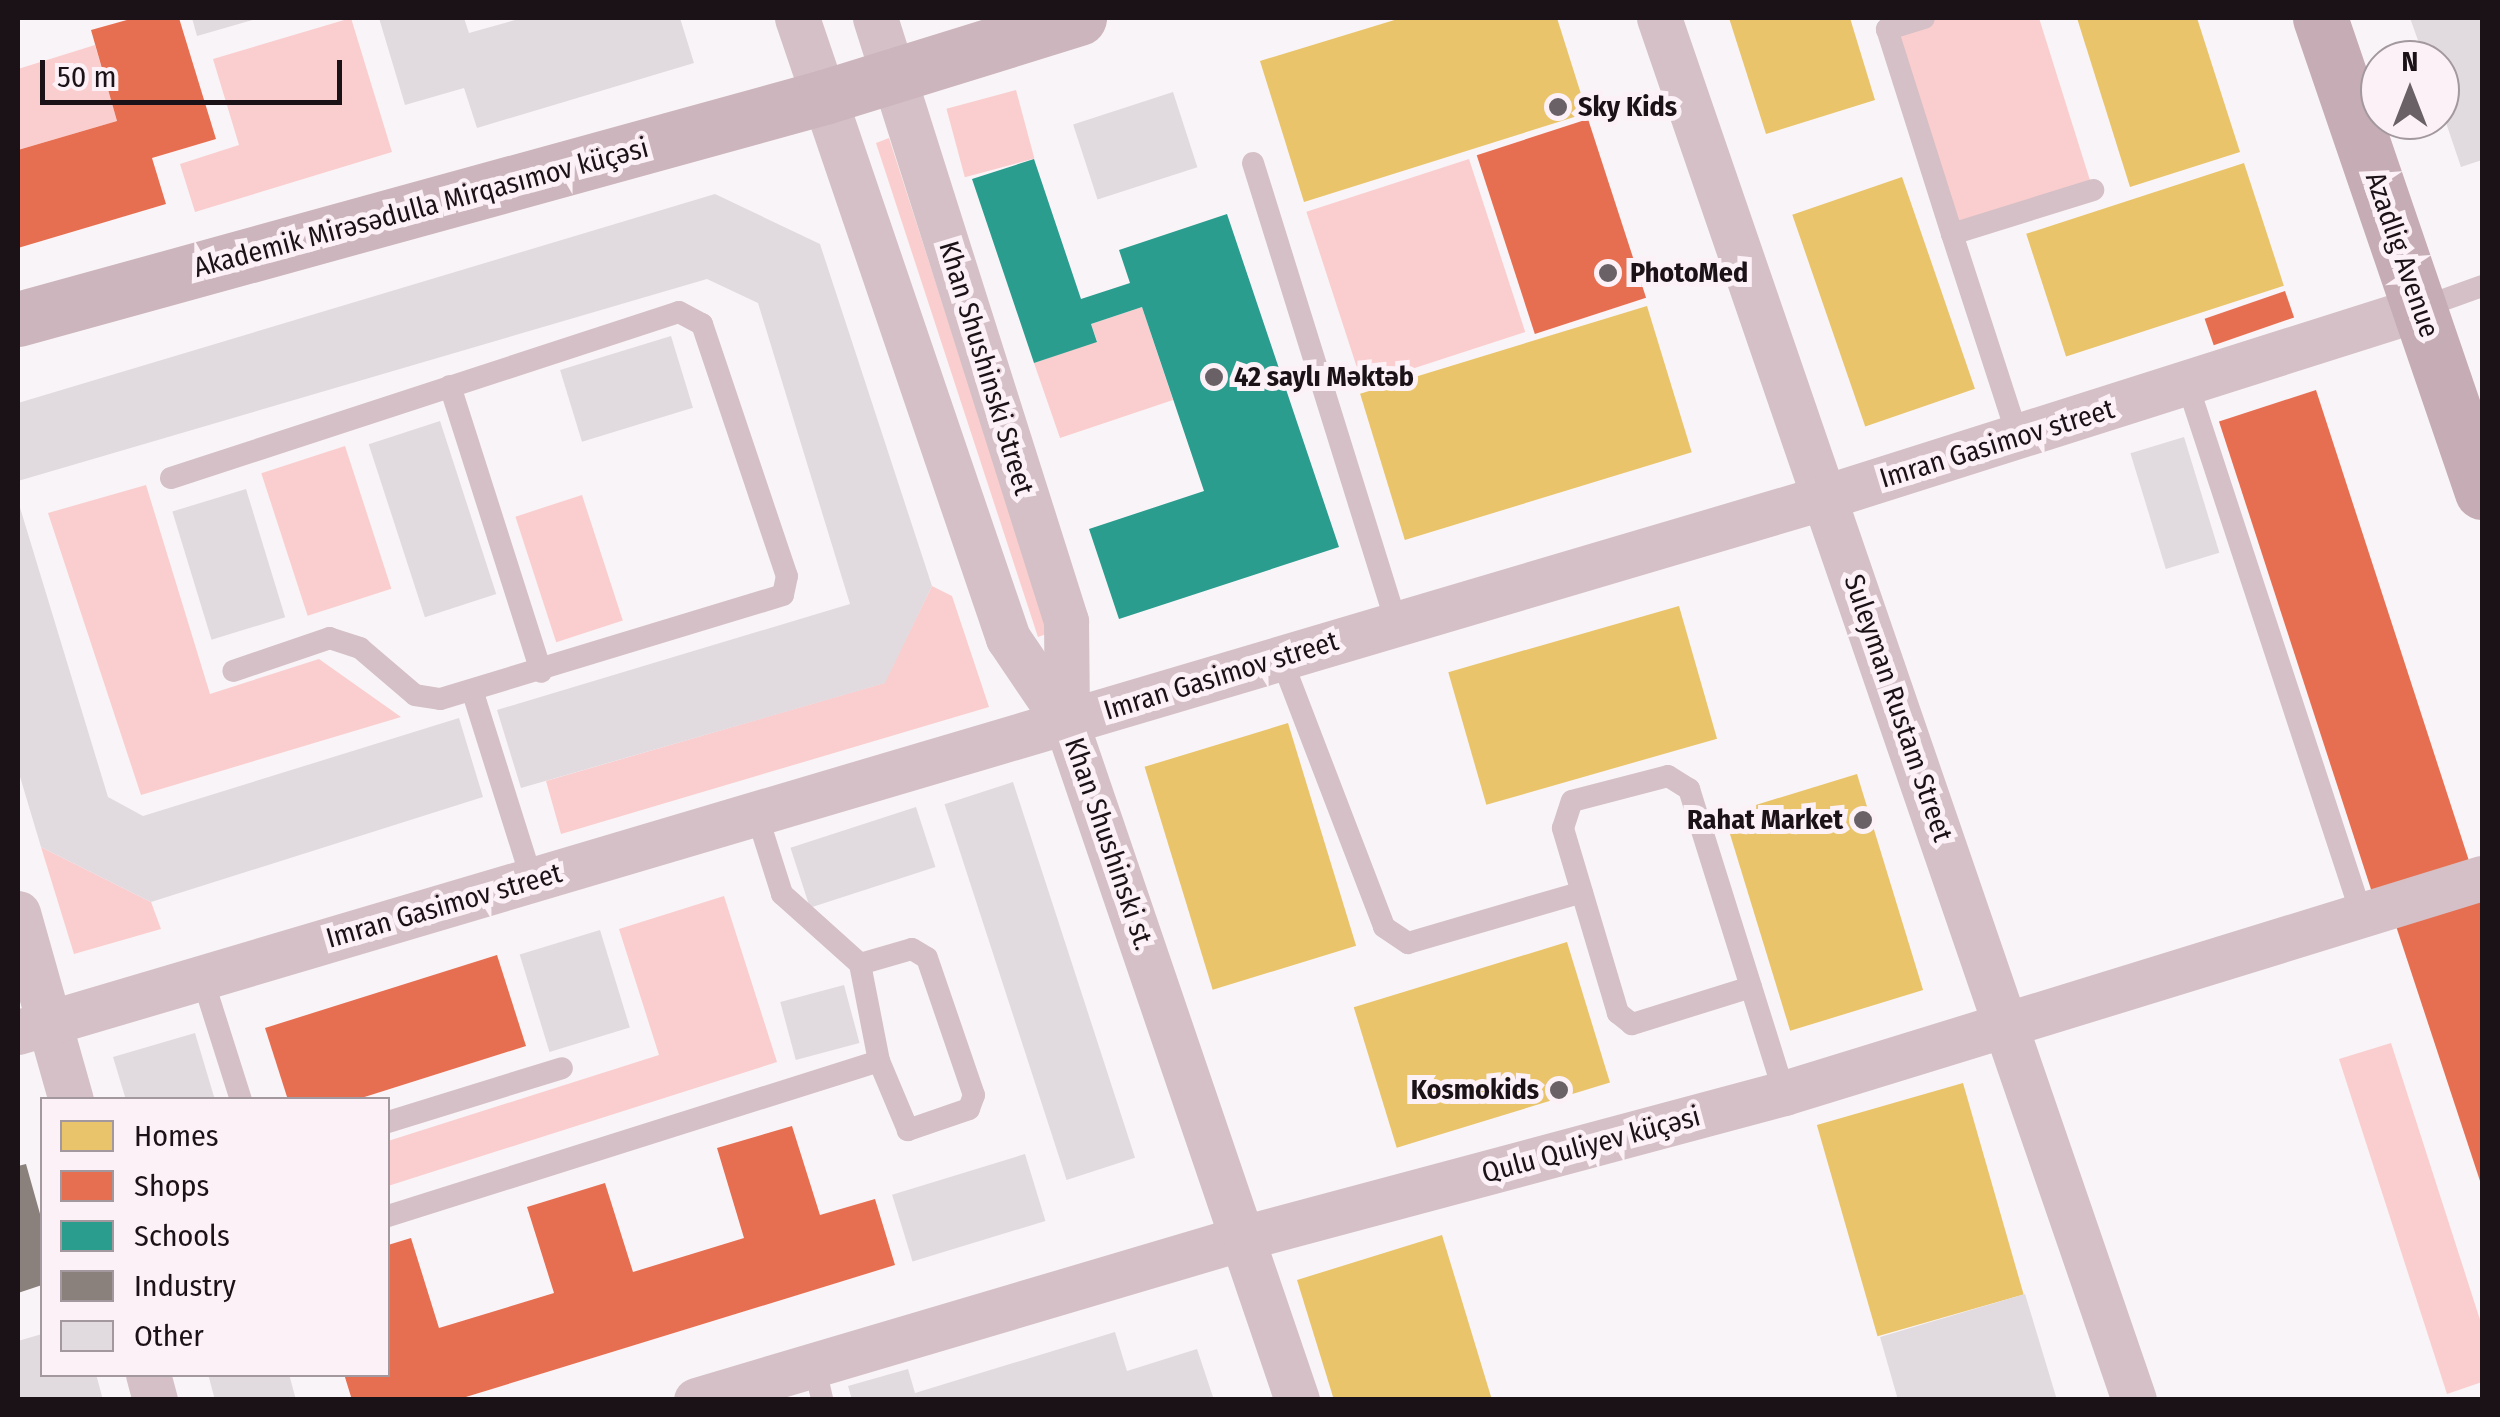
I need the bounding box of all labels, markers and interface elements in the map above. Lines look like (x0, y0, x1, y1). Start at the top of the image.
scale bar (45, 40, 348, 102)
north arrow (2360, 40, 2460, 140)
text: N (2402, 45, 2418, 78)
text: 50 m (57, 59, 117, 95)
place label: Sky Kids (1578, 90, 1677, 124)
marker: Sky Kids (1547, 96, 1569, 118)
street label: Akademik Mirəsədulla Mirqasımov küçəsi (190, 131, 652, 285)
street label: Azadlig Avenue (2358, 168, 2446, 342)
street label: Khan Shushinski Street (931, 237, 1041, 499)
place label: PhotoMed (1630, 256, 1748, 290)
marker: PhotoMed (1595, 260, 1621, 286)
place label: 42 saylı Məktəb (1234, 360, 1414, 394)
marker: 42 saylı Məktəb (1203, 366, 1225, 388)
street label: Imran Gasimov street (1876, 392, 2118, 496)
street label: Suleyman Rustam Street (1837, 570, 1959, 846)
street label: Imran Gasimov street (1100, 624, 1342, 728)
street label: Khan Shushinski st. (1057, 733, 1161, 955)
place label: Rahat Market (1687, 803, 1843, 837)
marker: Rahat Market (1852, 809, 1874, 831)
street label: Imran Gasimov street (322, 856, 566, 956)
place label: Kosmokids (1411, 1073, 1539, 1107)
marker: Kosmokids (1548, 1079, 1570, 1101)
legend (40, 1097, 390, 1377)
street label: Qulu Quliyev küçəsi (1478, 1100, 1704, 1190)
text: Homes (134, 1118, 219, 1154)
text: Shops (134, 1168, 209, 1204)
text: Schools (134, 1218, 230, 1254)
text: Industry (134, 1268, 236, 1304)
text: Other (134, 1318, 204, 1354)

